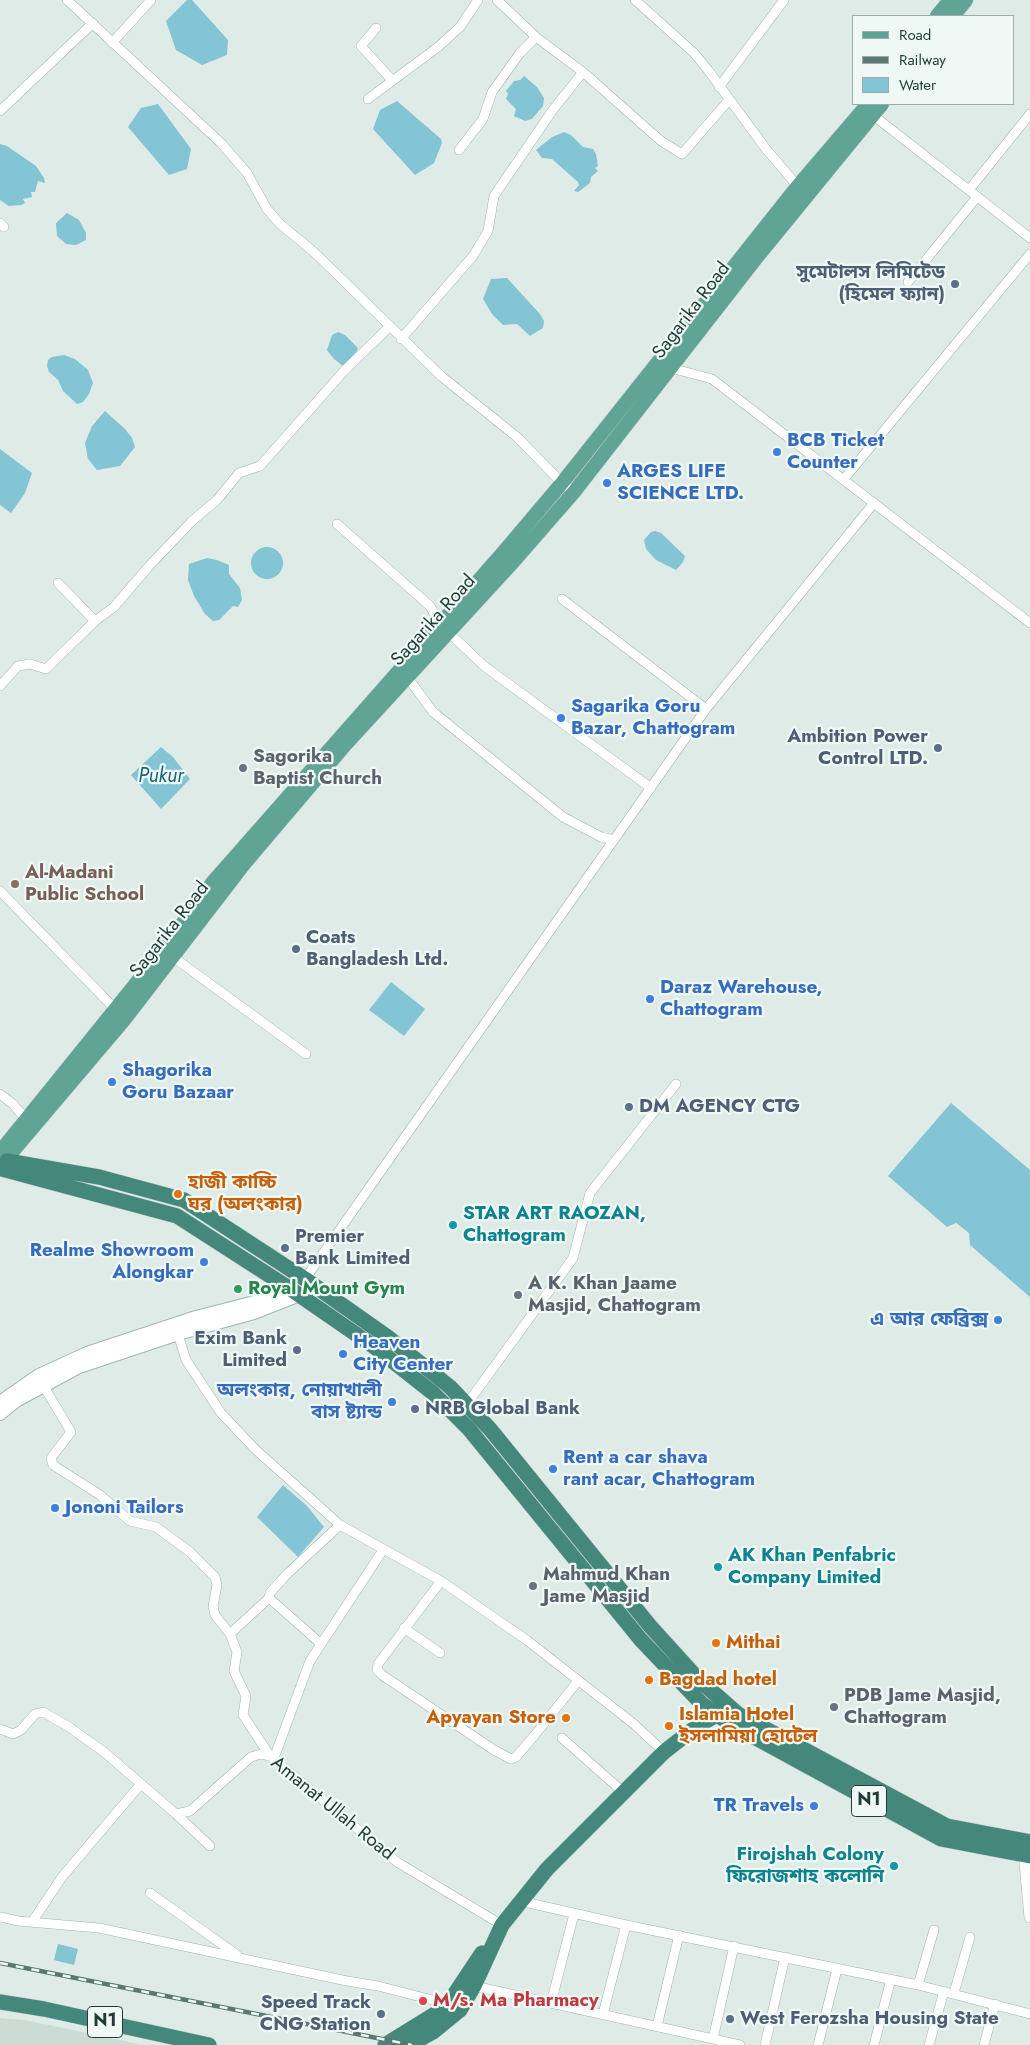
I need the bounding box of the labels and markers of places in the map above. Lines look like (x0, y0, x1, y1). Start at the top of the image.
place label: সুমেটালস লিমিটেড (হিমেল ফ্যান) (796, 262, 945, 306)
marker: সুমেটালস লিমিটেড (হিমেল ফ্যান) (949, 278, 961, 290)
place label: BCB Ticket Counter (787, 430, 884, 474)
marker: BCB Ticket Counter (771, 446, 783, 458)
place label: ARGES LIFE SCIENCE LTD. (617, 461, 744, 505)
marker: ARGES LIFE SCIENCE LTD. (601, 477, 613, 489)
place label: Sagarika Goru Bazar, Chattogram (571, 696, 735, 740)
marker: Sagarika Goru Bazar, Chattogram (555, 712, 567, 724)
place label: Ambition Power Control LTD. (787, 726, 928, 770)
marker: Ambition Power Control LTD. (932, 742, 944, 754)
place label: Sagorika Baptist Church (253, 746, 382, 790)
marker: Sagorika Baptist Church (237, 762, 249, 774)
place label: Al-Madani Public School (25, 862, 144, 906)
marker: Al-Madani Public School (9, 878, 21, 890)
place label: Coats Bangladesh Ltd. (306, 927, 448, 971)
marker: Coats Bangladesh Ltd. (290, 943, 302, 955)
place label: Daraz Warehouse, Chattogram (660, 977, 823, 1021)
marker: Daraz Warehouse, Chattogram (644, 993, 656, 1005)
place label: Shagorika Goru Bazaar (122, 1060, 234, 1104)
marker: Shagorika Goru Bazaar (106, 1076, 118, 1088)
place label: DM AGENCY CTG (639, 1096, 800, 1118)
marker: DM AGENCY CTG (623, 1101, 635, 1113)
place label: হাজী কাচ্চি ঘর (অলংকার) (188, 1172, 303, 1216)
marker: হাজী কাচ্চি ঘর (অলংকার) (172, 1188, 184, 1200)
place label: STAR ART RAOZAN, Chattogram (463, 1203, 646, 1247)
marker: STAR ART RAOZAN, Chattogram (447, 1219, 459, 1231)
place label: Premier Bank Limited (295, 1226, 410, 1270)
place label: Realme Showroom Alongkar (30, 1240, 194, 1284)
marker: Premier Bank Limited (279, 1242, 291, 1254)
marker: Realme Showroom Alongkar (198, 1256, 210, 1268)
place label: A K. Khan Jaame Masjid, Chattogram (528, 1273, 701, 1317)
place label: Royal Mount Gym (248, 1278, 405, 1300)
marker: Royal Mount Gym (232, 1283, 244, 1295)
marker: A K. Khan Jaame Masjid, Chattogram (512, 1289, 524, 1301)
place label: এ আর ফেব্রিক্স (870, 1309, 988, 1331)
marker: এ আর ফেব্রিক্স (992, 1314, 1004, 1326)
place label: Exim Bank Limited (194, 1328, 287, 1372)
place label: Heaven City Center (353, 1332, 453, 1376)
marker: Exim Bank Limited (291, 1344, 303, 1356)
marker: Heaven City Center (337, 1348, 349, 1360)
place label: অলংকার, নোয়াখালী বাস ষ্ট্যান্ড (217, 1380, 382, 1424)
marker: অলংকার, নোয়াখালী বাস ষ্ট্যান্ড (386, 1396, 398, 1408)
place label: NRB Global Bank (425, 1398, 580, 1420)
marker: NRB Global Bank (409, 1403, 421, 1415)
place label: Rent a car shava rant acar, Chattogram (563, 1447, 755, 1491)
marker: Rent a car shava rant acar, Chattogram (547, 1463, 559, 1475)
place label: Jononi Tailors (65, 1497, 184, 1519)
marker: Jononi Tailors (49, 1502, 61, 1514)
place label: AK Khan Penfabric Company Limited (728, 1545, 896, 1589)
marker: AK Khan Penfabric Company Limited (712, 1561, 724, 1573)
place label: Mahmud Khan Jame Masjid (543, 1564, 670, 1608)
marker: Mahmud Khan Jame Masjid (527, 1580, 539, 1592)
place label: Mithai (726, 1632, 781, 1654)
marker: Mithai (710, 1637, 722, 1649)
place label: Bagdad hotel (659, 1669, 777, 1691)
marker: Bagdad hotel (643, 1674, 655, 1686)
place label: PDB Jame Masjid, Chattogram (844, 1685, 1001, 1729)
marker: PDB Jame Masjid, Chattogram (828, 1701, 840, 1713)
place label: Islamia Hotel ইসলামিয়া হোটেল (679, 1704, 817, 1748)
place label: Apyayan Store (426, 1707, 556, 1729)
marker: Apyayan Store (560, 1712, 572, 1724)
marker: Islamia Hotel ইসলামিয়া হোটেল (663, 1720, 675, 1732)
place label: TR Travels (714, 1795, 804, 1817)
marker: TR Travels (808, 1800, 820, 1812)
place label: Firojshah Colony ফিরোজশাহ কলোনি (726, 1844, 884, 1888)
marker: Firojshah Colony ফিরোজশাহ কলোনি (888, 1860, 900, 1872)
place label: M/s. Ma Pharmacy (433, 1990, 599, 2012)
place label: Speed Track CNG Station (260, 1992, 371, 2036)
marker: M/s. Ma Pharmacy (417, 1995, 429, 2007)
marker: Speed Track CNG Station (375, 2008, 387, 2020)
place label: West Ferozsha Housing State (740, 2008, 999, 2030)
marker: West Ferozsha Housing State (724, 2013, 736, 2025)

